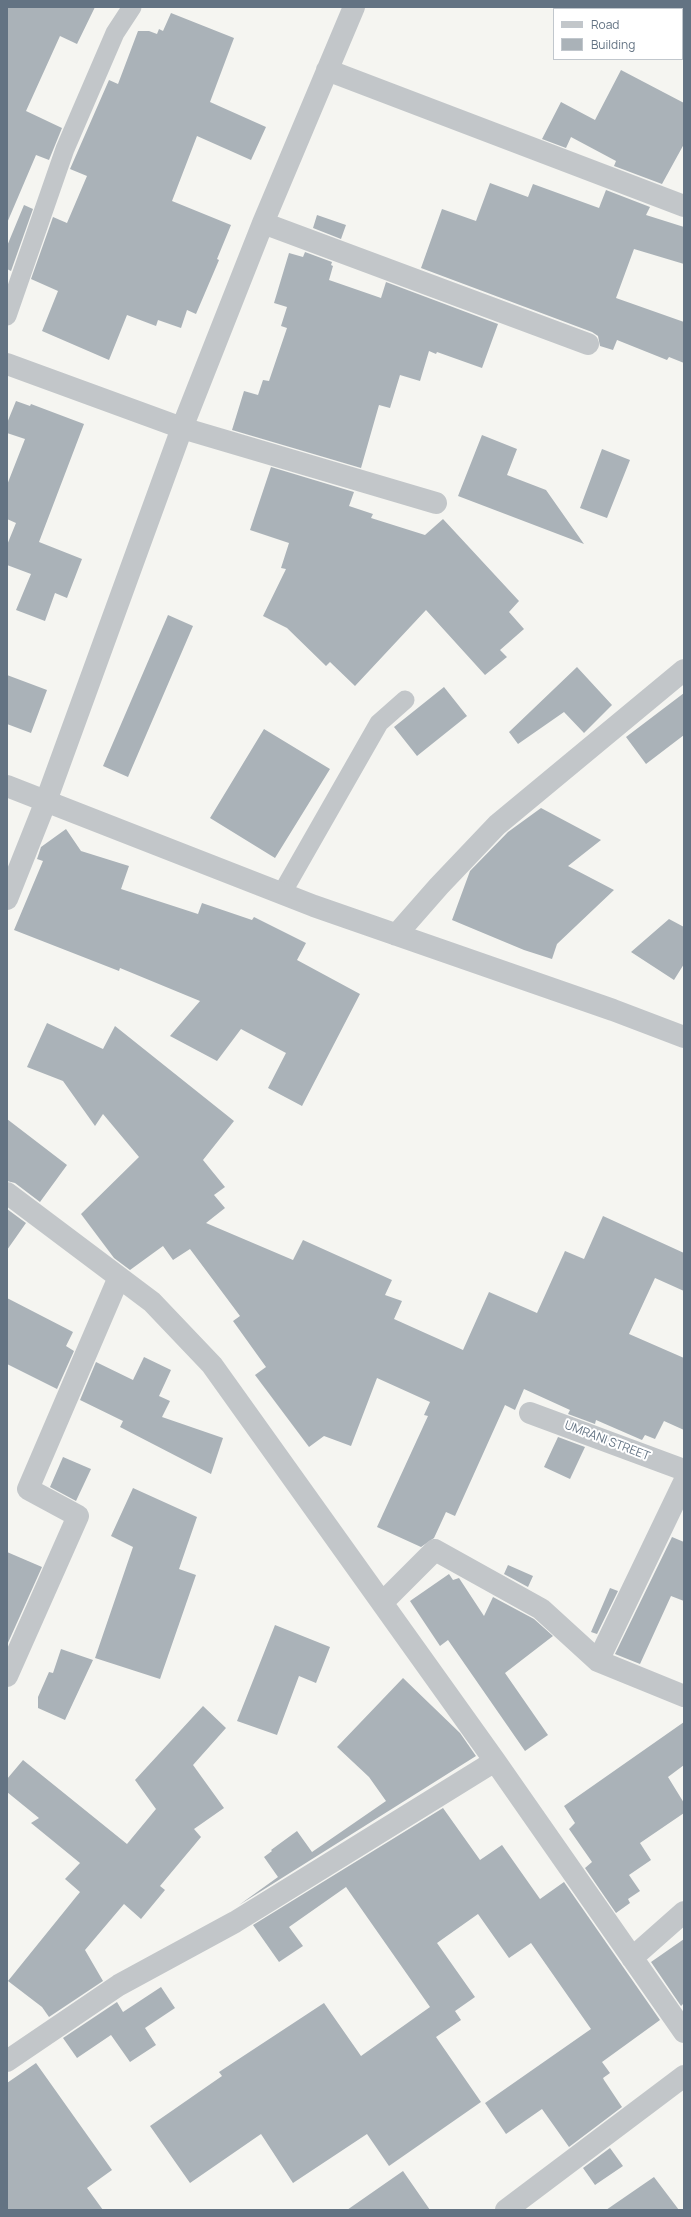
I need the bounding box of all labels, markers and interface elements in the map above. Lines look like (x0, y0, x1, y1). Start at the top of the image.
legend (553, 8, 683, 60)
text: Road (591, 16, 619, 33)
text: Building (591, 36, 635, 53)
street label: UMRANI STREET (562, 1418, 652, 1464)

